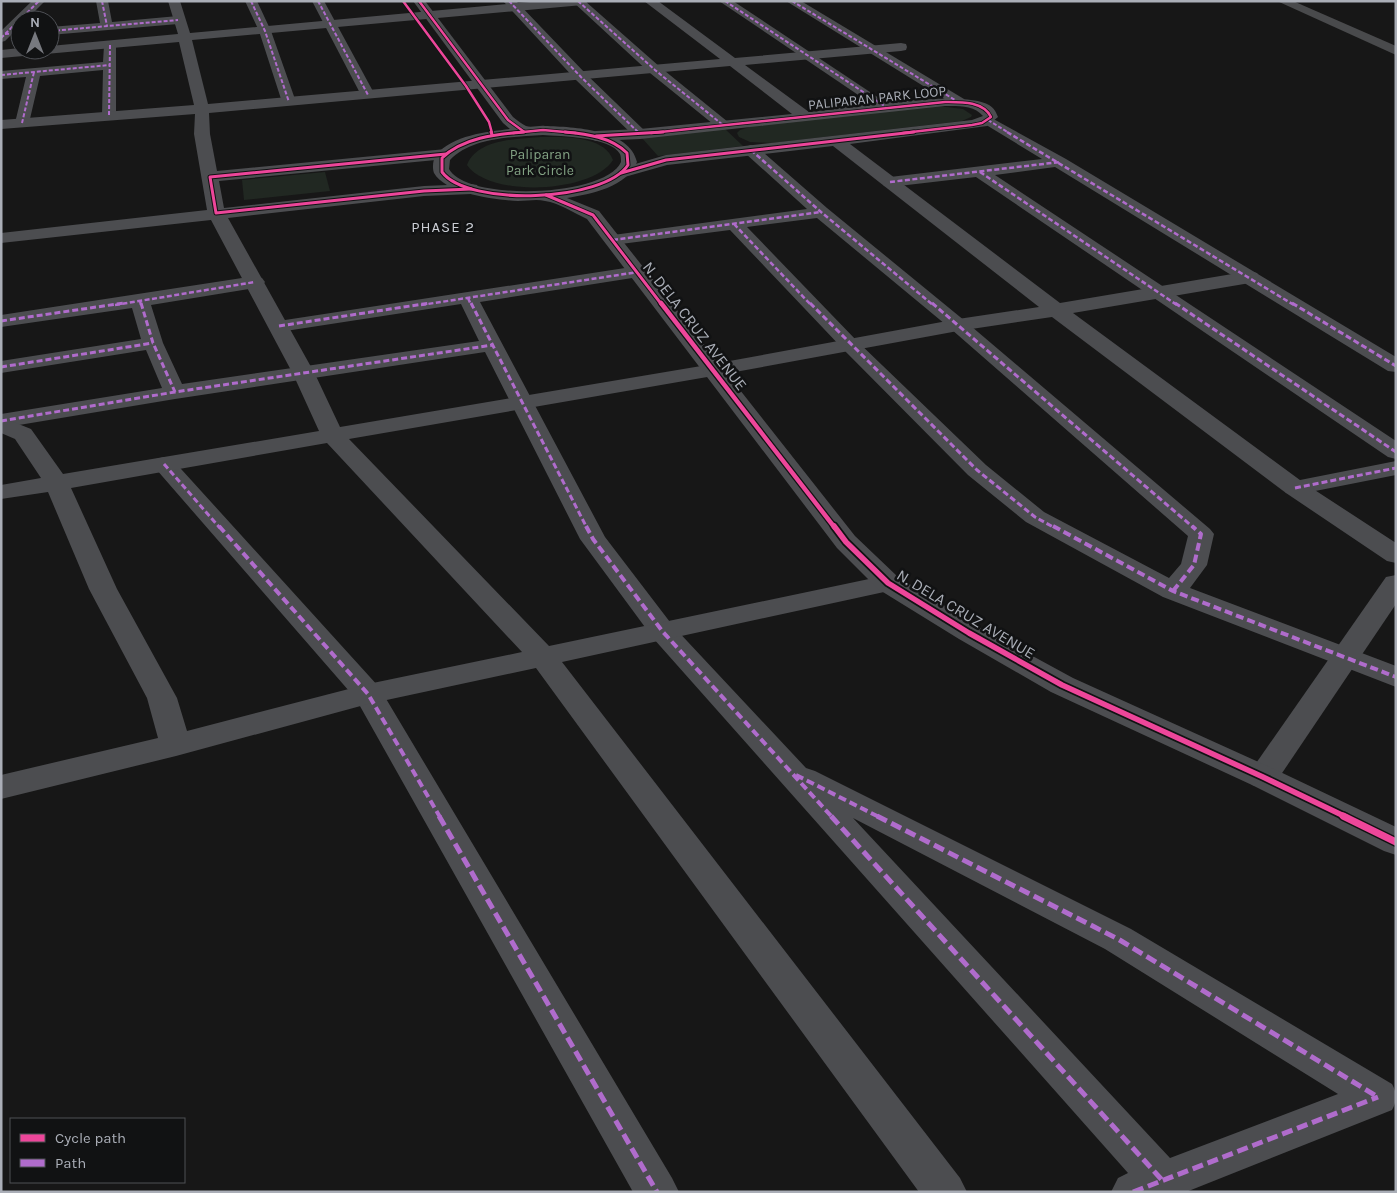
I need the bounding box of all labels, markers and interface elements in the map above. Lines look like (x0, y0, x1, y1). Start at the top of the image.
north arrow (10, 10, 60, 60)
text: N (30, 14, 40, 31)
street label: PALIPARAN PARK LOOP (807, 82, 947, 114)
park label: Paliparan Park Circle (506, 146, 574, 179)
district label: PHASE 2 (411, 218, 475, 236)
street label: N. DELA CRUZ AVENUE (639, 258, 751, 394)
street label: N. DELA CRUZ AVENUE (893, 565, 1039, 663)
legend (10, 1118, 185, 1183)
text: Cycle path (55, 1129, 126, 1147)
text: Path (55, 1154, 86, 1172)

